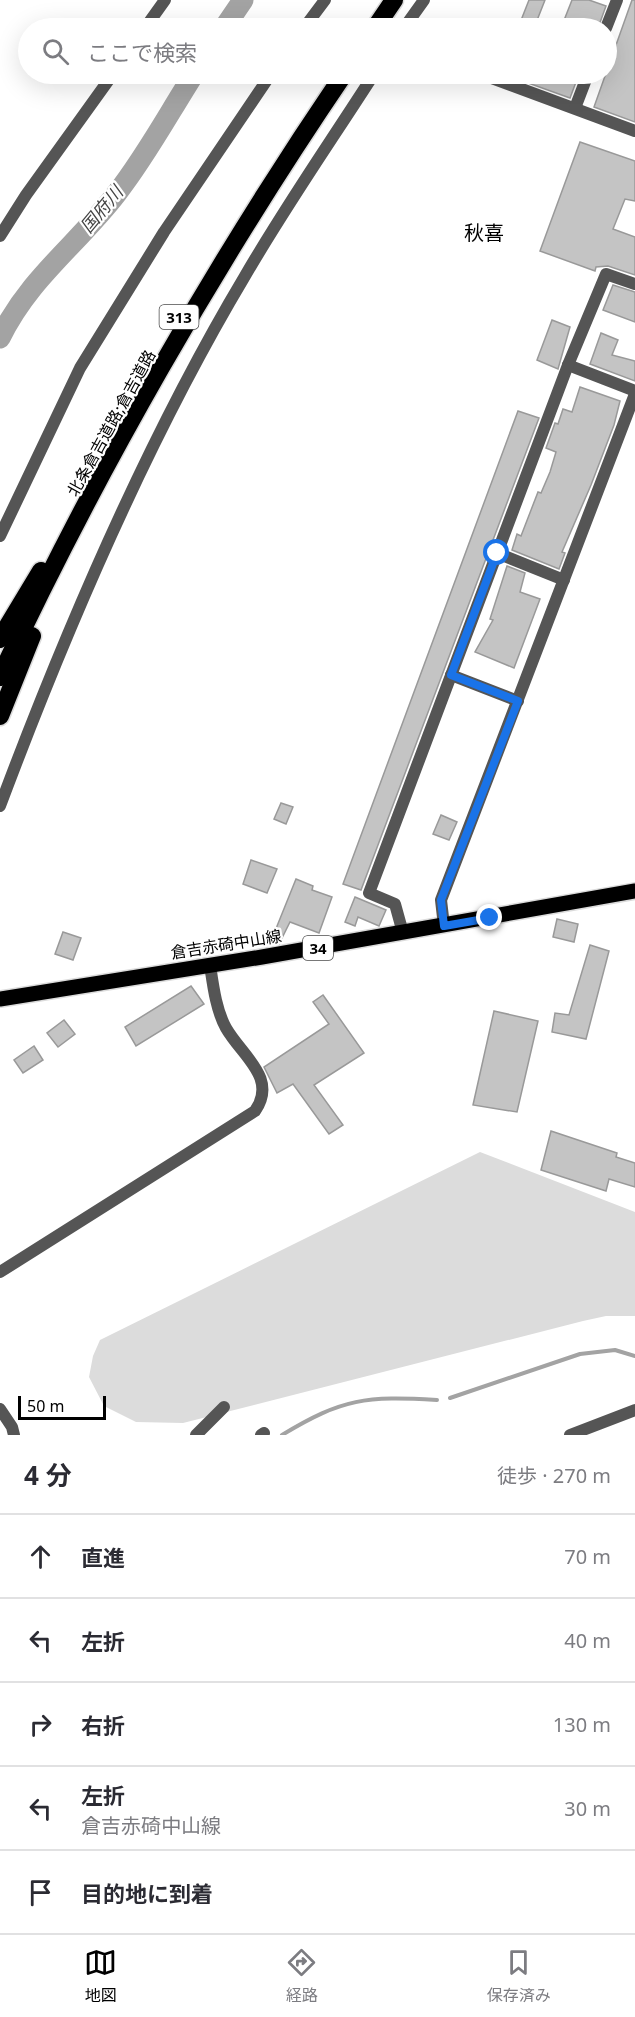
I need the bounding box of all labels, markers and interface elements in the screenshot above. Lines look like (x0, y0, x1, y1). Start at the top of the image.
search box (18, 18, 617, 84)
icon: search (39, 35, 72, 68)
text: ここで検索 (87, 37, 197, 67)
water label: 国府川 (74, 179, 129, 237)
district label: 秋喜 (464, 219, 504, 246)
road number: 313 (160, 305, 198, 329)
street label: 北条倉吉道路;倉吉道路 (62, 346, 160, 500)
route start (483, 539, 509, 565)
route end (476, 904, 502, 930)
street label: 倉吉赤碕中山線 (169, 924, 283, 964)
road number: 34 (303, 936, 333, 960)
scale bar (18, 1393, 106, 1420)
text: 50 m (27, 1395, 64, 1417)
text: 4 分 (24, 1457, 72, 1493)
text: 徒歩 · 270 m (497, 1462, 611, 1489)
icon: ahead (24, 1540, 57, 1573)
text: 直進 (81, 1542, 125, 1572)
text: 70 m (564, 1543, 611, 1570)
icon: left (24, 1624, 57, 1657)
text: 左折 (81, 1626, 125, 1656)
text: 40 m (564, 1627, 611, 1654)
icon: right (24, 1708, 57, 1741)
text: 右折 (81, 1710, 125, 1740)
text: 130 m (553, 1711, 611, 1738)
text: 左折 (81, 1780, 125, 1810)
icon: left (24, 1792, 57, 1825)
text: 30 m (564, 1795, 611, 1822)
text: 倉吉赤碕中山線 (81, 1812, 221, 1839)
icon: arrive (24, 1876, 57, 1909)
text: 目的地に到着 (81, 1878, 213, 1908)
tab: 地図 (84, 1946, 117, 2006)
tab: 経路 (285, 1946, 318, 2006)
tab: 保存済み (487, 1946, 551, 2006)

